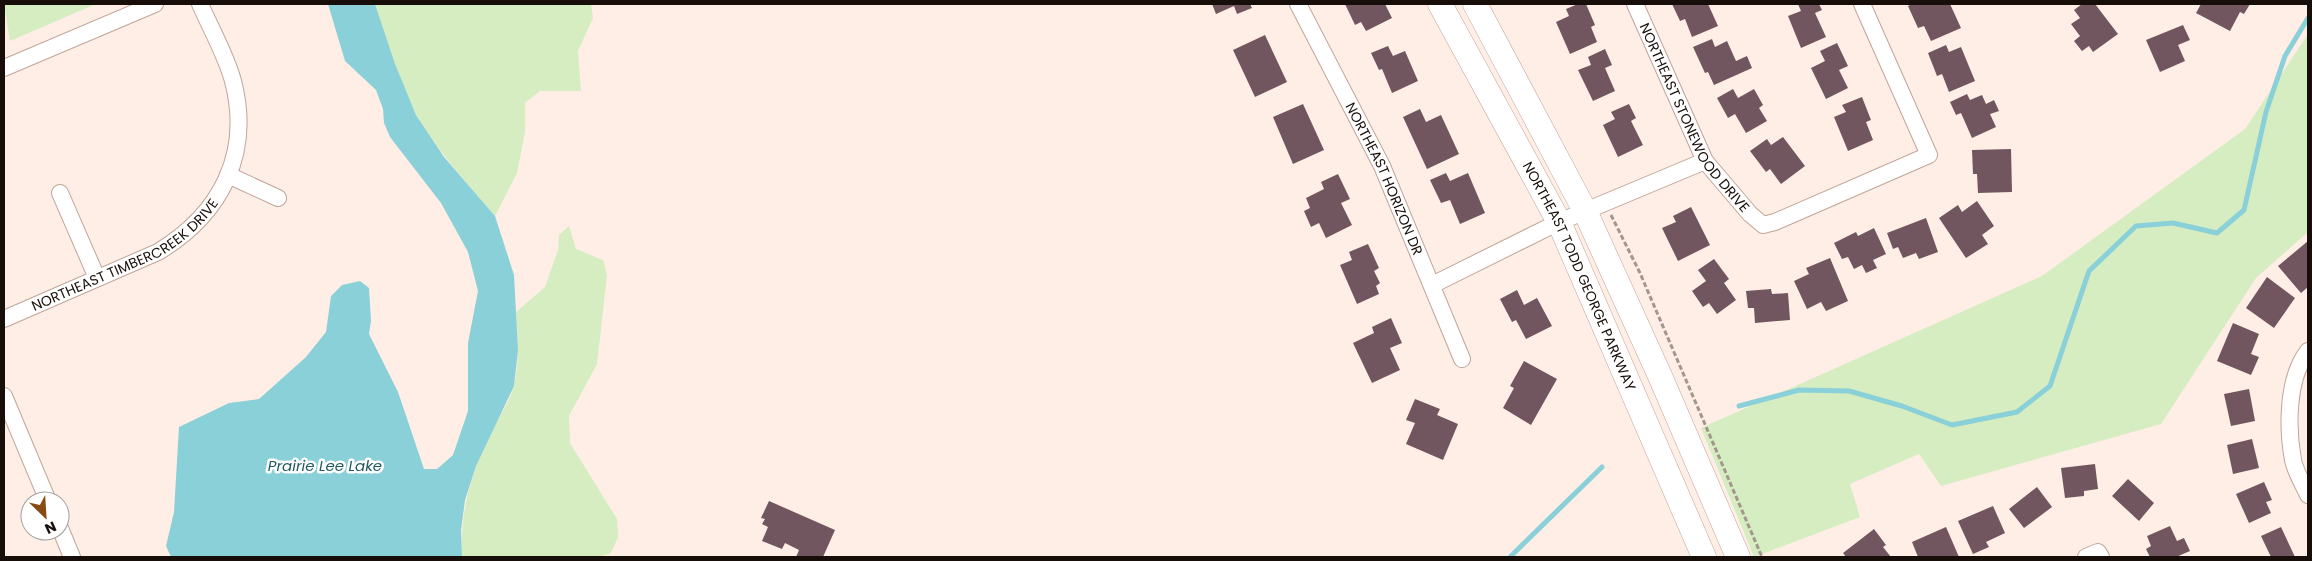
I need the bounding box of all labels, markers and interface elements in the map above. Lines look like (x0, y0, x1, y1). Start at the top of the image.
street label: NORTHEAST STONEWOOD DRIVE (1635, 20, 1754, 217)
street label: NORTHEAST HORIZON DR (1341, 99, 1428, 258)
street label: NORTHEAST TODD GEORGE PARKWAY (1518, 158, 1641, 394)
street label: NORTHEAST TIMBERCREEK DRIVE (28, 194, 223, 316)
water label: Prairie Lee Lake (268, 455, 382, 476)
north arrow (20, 491, 70, 541)
text: N (41, 516, 59, 539)

